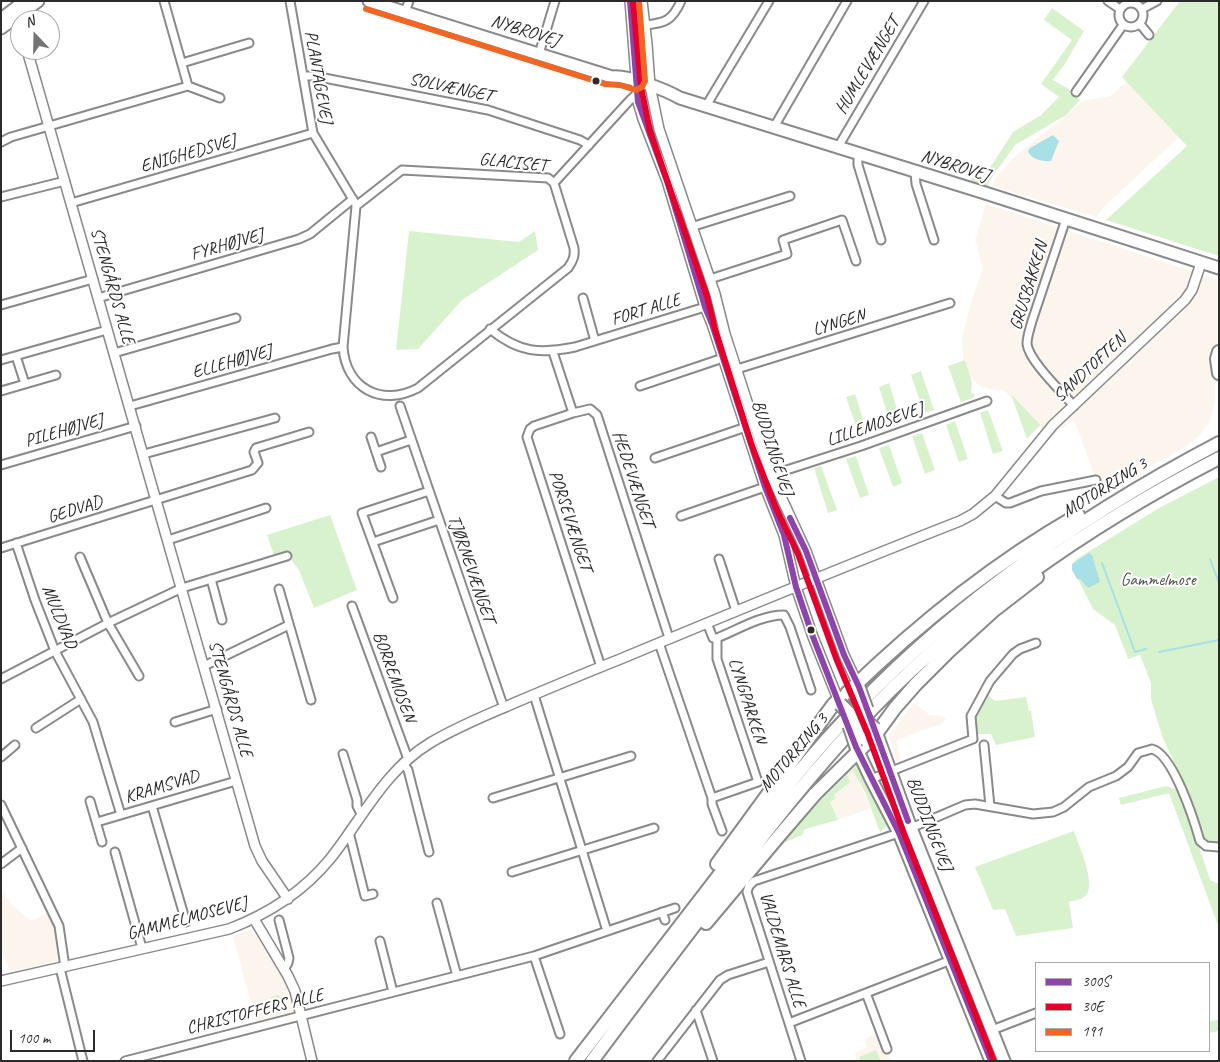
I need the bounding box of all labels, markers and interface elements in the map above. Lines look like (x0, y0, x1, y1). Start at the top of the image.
north arrow (10, 10, 60, 60)
street label: NYBROVEJ (488, 10, 562, 52)
text: N (23, 12, 37, 31)
street label: HUMLEVÆNGET (831, 14, 905, 118)
street label: PLANTAGEVEJ (299, 29, 337, 125)
street label: SOLVÆNGET (407, 69, 495, 107)
unlabelled marker (591, 76, 601, 86)
street label: ENIGHEDSVEJ (138, 130, 238, 178)
street label: NYBROVEJ (918, 145, 992, 187)
street label: GLACISET (478, 149, 548, 177)
street label: FYRHØJVEJ (188, 224, 266, 266)
street label: STENGÅRDS ALLE (85, 225, 139, 347)
street label: GRUSBAKKEN (1005, 239, 1053, 333)
street label: FORT ALLE (609, 289, 683, 331)
street label: LYNGEN (810, 305, 868, 341)
street label: SANDTOFTEN (1049, 329, 1131, 407)
street label: ELLEHØJVEJ (190, 340, 274, 384)
street label: BUDDINGEVEJ (746, 398, 798, 498)
street label: LILLEMOSEVEJ (824, 398, 926, 452)
street label: PILEHØJVEJ (22, 410, 106, 452)
street label: HEDEVÆNGET (607, 428, 659, 530)
street label: MOTORRING 3 (1059, 453, 1151, 523)
street label: PORSEVÆNGET (544, 468, 596, 574)
street label: GEDVAD (45, 491, 105, 529)
street label: TJØRNEVÆNGET (443, 513, 499, 625)
park label: Gammelmose (1120, 569, 1196, 591)
street label: MULDVAD (37, 582, 81, 652)
unlabelled marker (806, 625, 816, 635)
street label: BORREMOSEN (368, 629, 420, 725)
street label: STENGÅRDS ALLE (203, 638, 257, 760)
street label: LYNGPARKEN (723, 656, 771, 746)
street label: MOTORRING 3 (755, 709, 833, 797)
street label: KRAMSVAD (122, 766, 202, 808)
street label: BUDDINGEVEJ (901, 774, 957, 874)
street label: VALDEMARS ALLE (754, 889, 810, 1011)
street label: GAMMELMOSEVEJ (125, 893, 249, 945)
legend (1035, 962, 1210, 1052)
text: 300S (1082, 972, 1110, 991)
street label: CHRISTOFFERS ALLE (184, 985, 326, 1039)
text: 30E (1082, 997, 1103, 1016)
scale bar (12, 1020, 98, 1052)
text: 191 (1082, 1022, 1102, 1041)
text: 100 m (18, 1029, 50, 1048)

